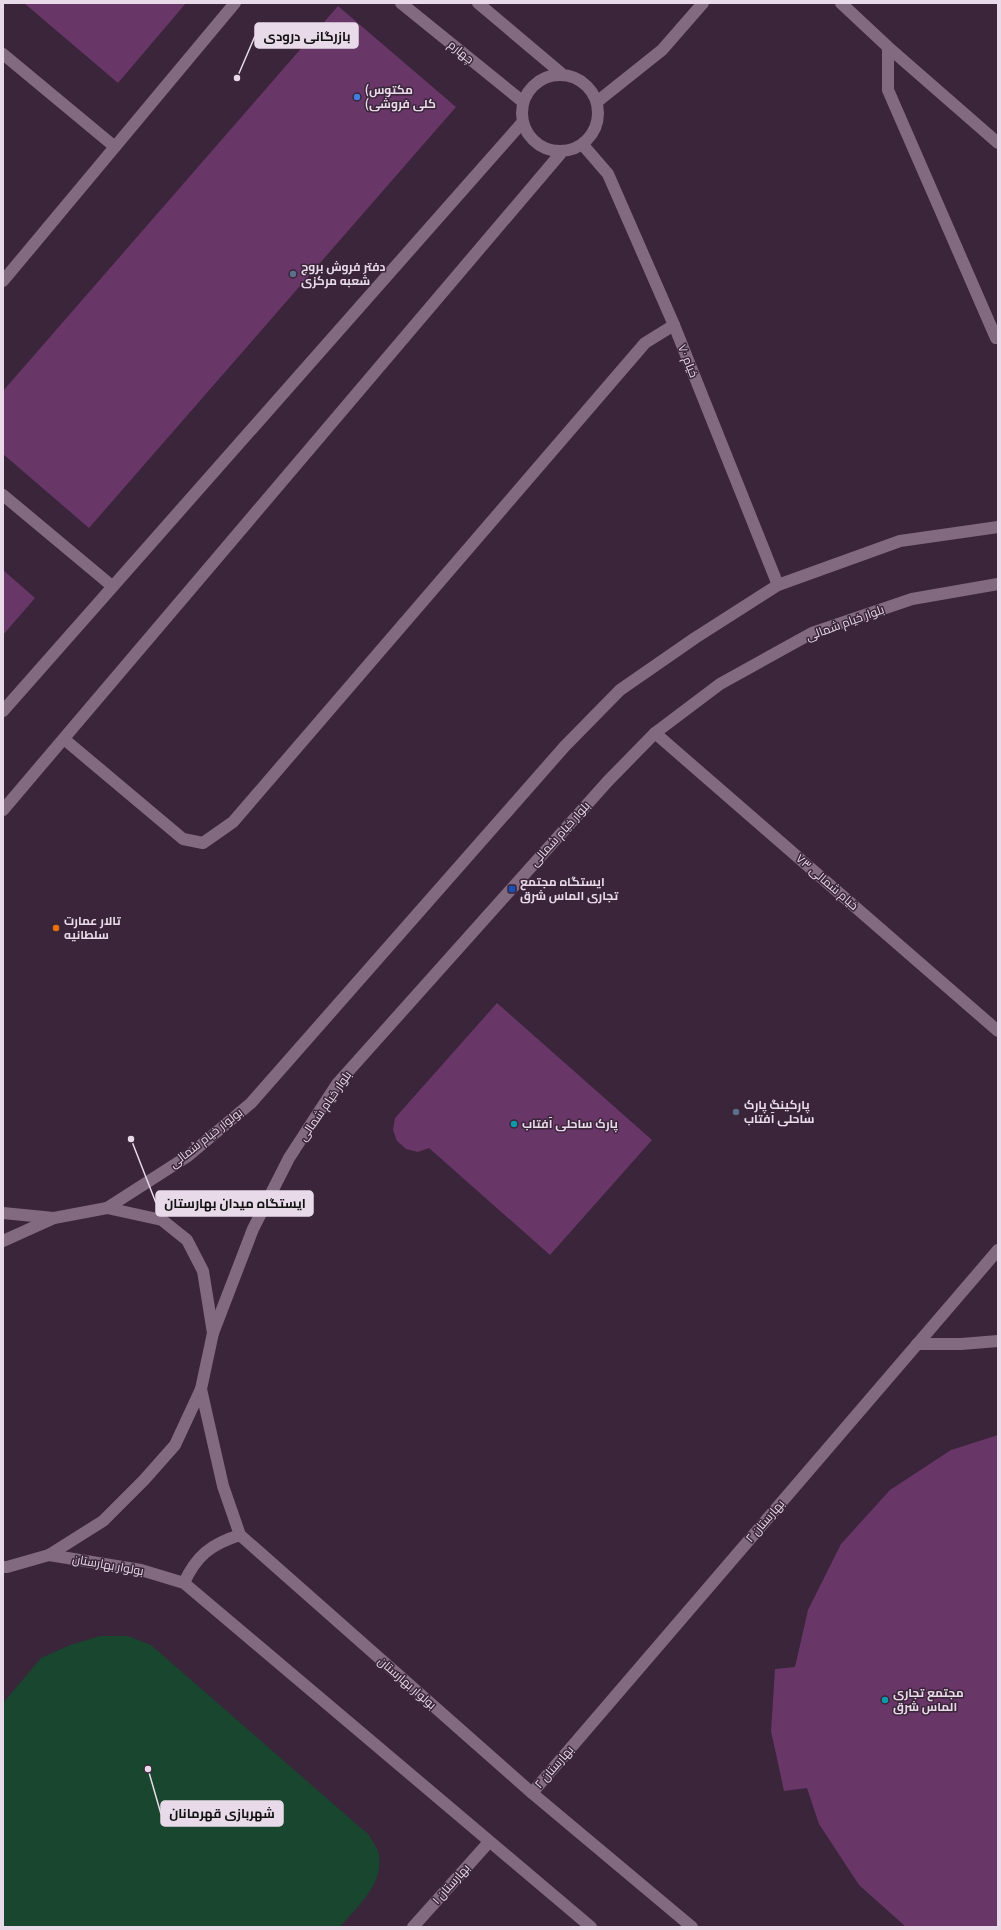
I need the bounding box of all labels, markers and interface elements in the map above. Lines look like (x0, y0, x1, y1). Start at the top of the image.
callout: بازرگانی درودی (255, 23, 358, 48)
text: بازرگانی درودی (264, 29, 350, 45)
street label: چهارم (444, 37, 477, 68)
place label: (مکتوس (کلی فروشی (365, 83, 436, 112)
marker: (مکتوس (کلی فروشی (352, 92, 362, 102)
place label: دفتر فروش بروج شعبه مرکزی (301, 260, 385, 289)
marker: دفتر فروش بروج شعبه مرکزی (288, 269, 298, 279)
street label: خیام ۷۰ (674, 342, 701, 380)
street label: بلوار خیام شمالی (804, 602, 886, 645)
street label: بلوار خیام شمالی (527, 799, 594, 870)
street label: خیام شمالی ۷۳ (792, 851, 861, 914)
place label: ایستگاه مجتمع تجاری الماس شرق (520, 875, 619, 904)
marker: ایستگاه مجتمع تجاری الماس شرق (507, 884, 517, 894)
place label: تالار عمارت سلطانیه (64, 914, 121, 942)
marker: تالار عمارت سلطانیه (51, 923, 61, 933)
street label: بلوار خیام شمالی (296, 1068, 355, 1144)
place label: پارکینگ پارک ساحلی آفتاب (744, 1098, 815, 1127)
street label: بولوار خیام شمالی (167, 1105, 246, 1172)
marker: پارکینگ پارک ساحلی آفتاب (731, 1107, 741, 1117)
place label: پارک ساحلی آفتاب (522, 1117, 619, 1133)
marker: پارک ساحلی آفتاب (509, 1119, 519, 1129)
callout: ایستگاه میدان بهارستان (156, 1191, 313, 1216)
text: ایستگاه میدان بهارستان (164, 1196, 306, 1212)
street label: بهارستان ۲ (743, 1497, 787, 1545)
street label: بولوار بهارستان (71, 1552, 145, 1578)
street label: بولوار بهارستان (375, 1654, 439, 1712)
place label: مجتمع تجاری الماس شرق (893, 1686, 964, 1715)
marker: مجتمع تجاری الماس شرق (880, 1695, 890, 1705)
street label: بهارستان ۲ (532, 1743, 576, 1791)
callout: شهربازی قهرمانان (161, 1801, 283, 1826)
text: شهربازی قهرمانان (169, 1806, 275, 1822)
street label: بهارستان ۱ (429, 1861, 473, 1907)

